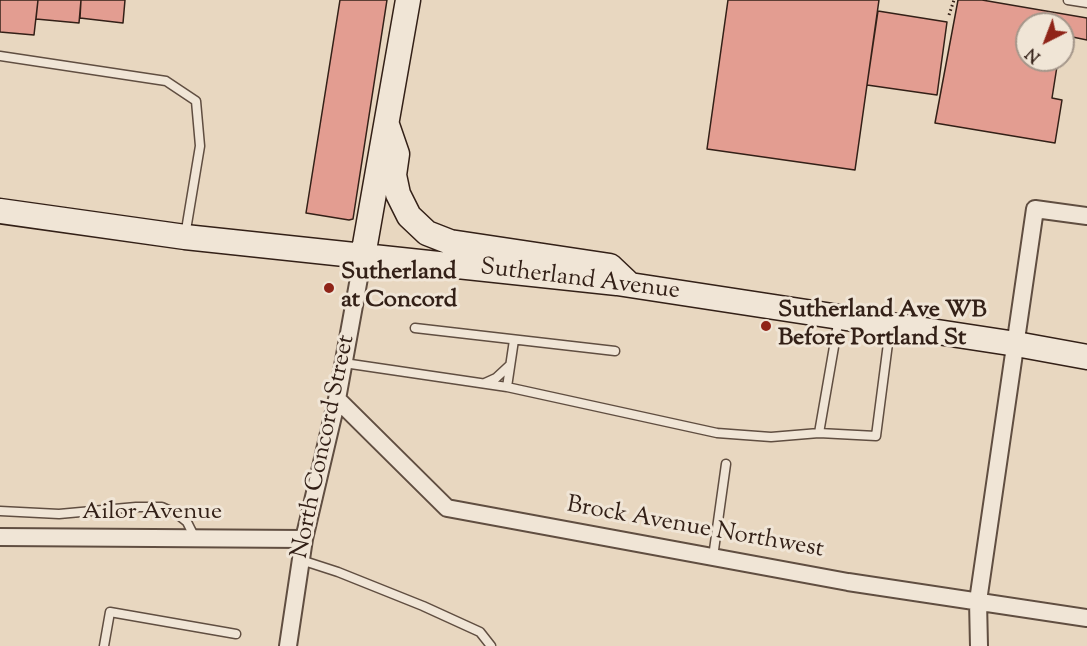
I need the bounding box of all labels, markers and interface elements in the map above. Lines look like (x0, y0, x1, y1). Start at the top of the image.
north arrow (1015, 12, 1075, 72)
text: N (1022, 41, 1046, 67)
street label: Sutherland Avenue (479, 254, 681, 308)
place label: Sutherland at Concord (341, 260, 457, 316)
marker: Sutherland at Concord (322, 281, 336, 295)
place label: Sutherland Ave WB Before Portland St (778, 298, 987, 354)
marker: Sutherland Ave WB Before Portland St (759, 319, 773, 333)
street label: North Concord Street (287, 333, 363, 561)
street label: Brock Avenue Northwest (564, 492, 826, 566)
street label: Ailor Avenue (82, 500, 222, 528)

